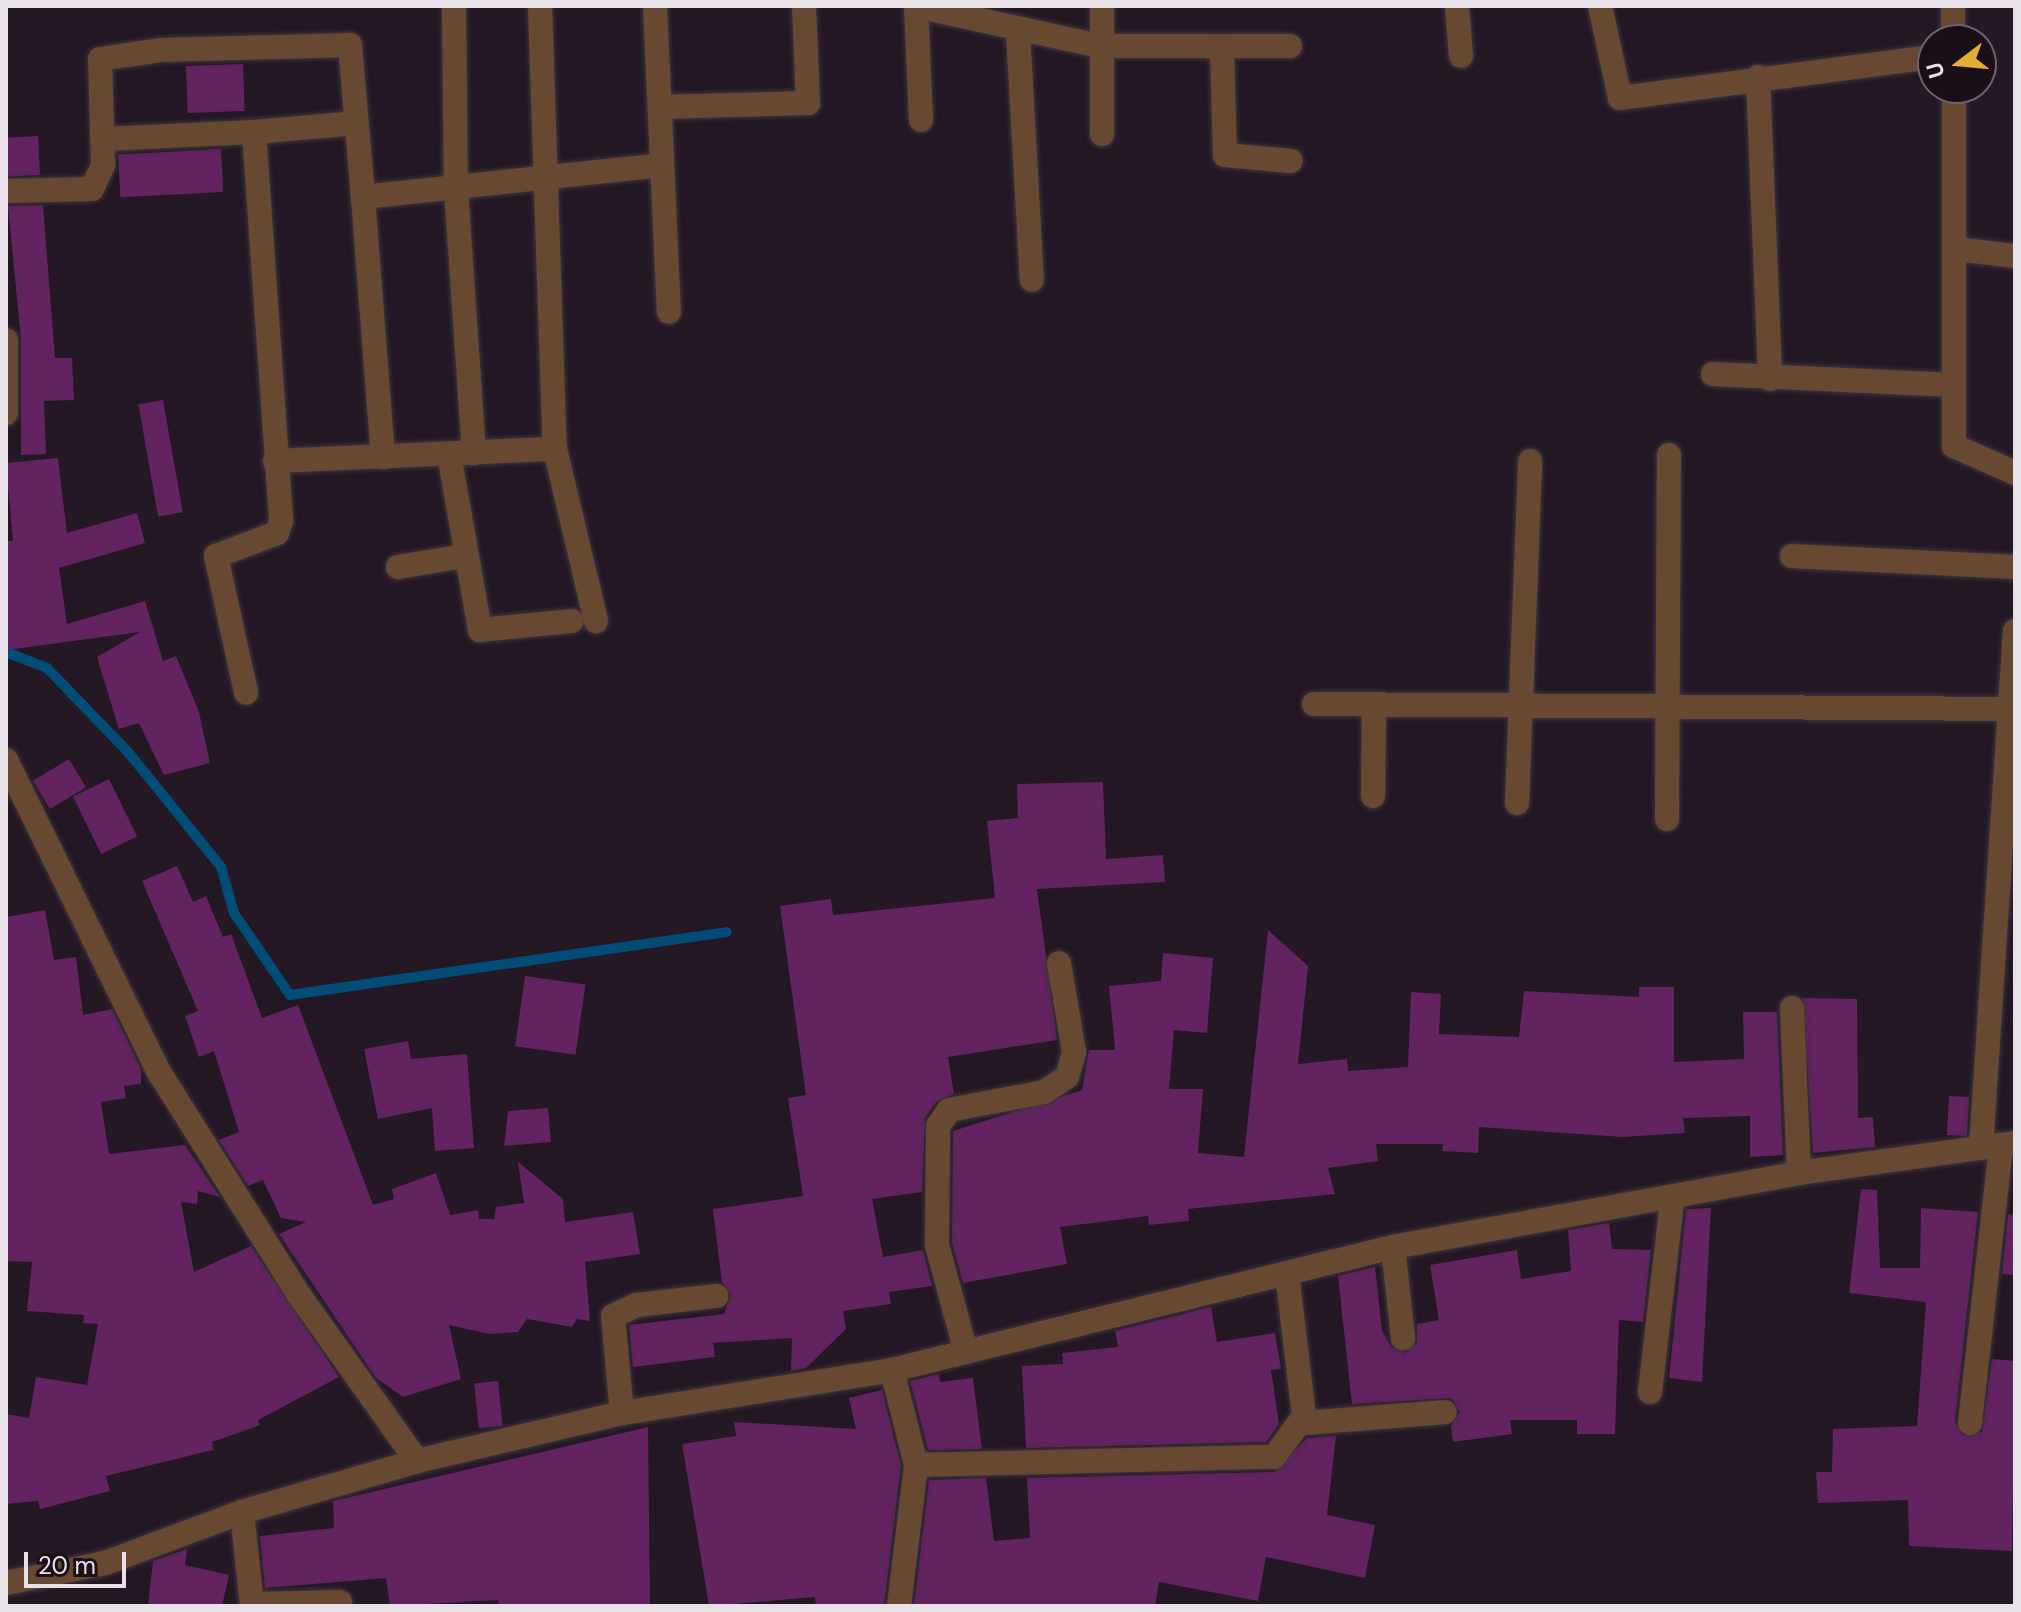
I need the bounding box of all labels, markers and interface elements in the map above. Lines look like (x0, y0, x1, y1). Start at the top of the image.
north arrow (1917, 24, 1997, 104)
text: U (1919, 59, 1951, 81)
scale bar (28, 1536, 130, 1586)
text: 20 m (38, 1550, 96, 1581)

